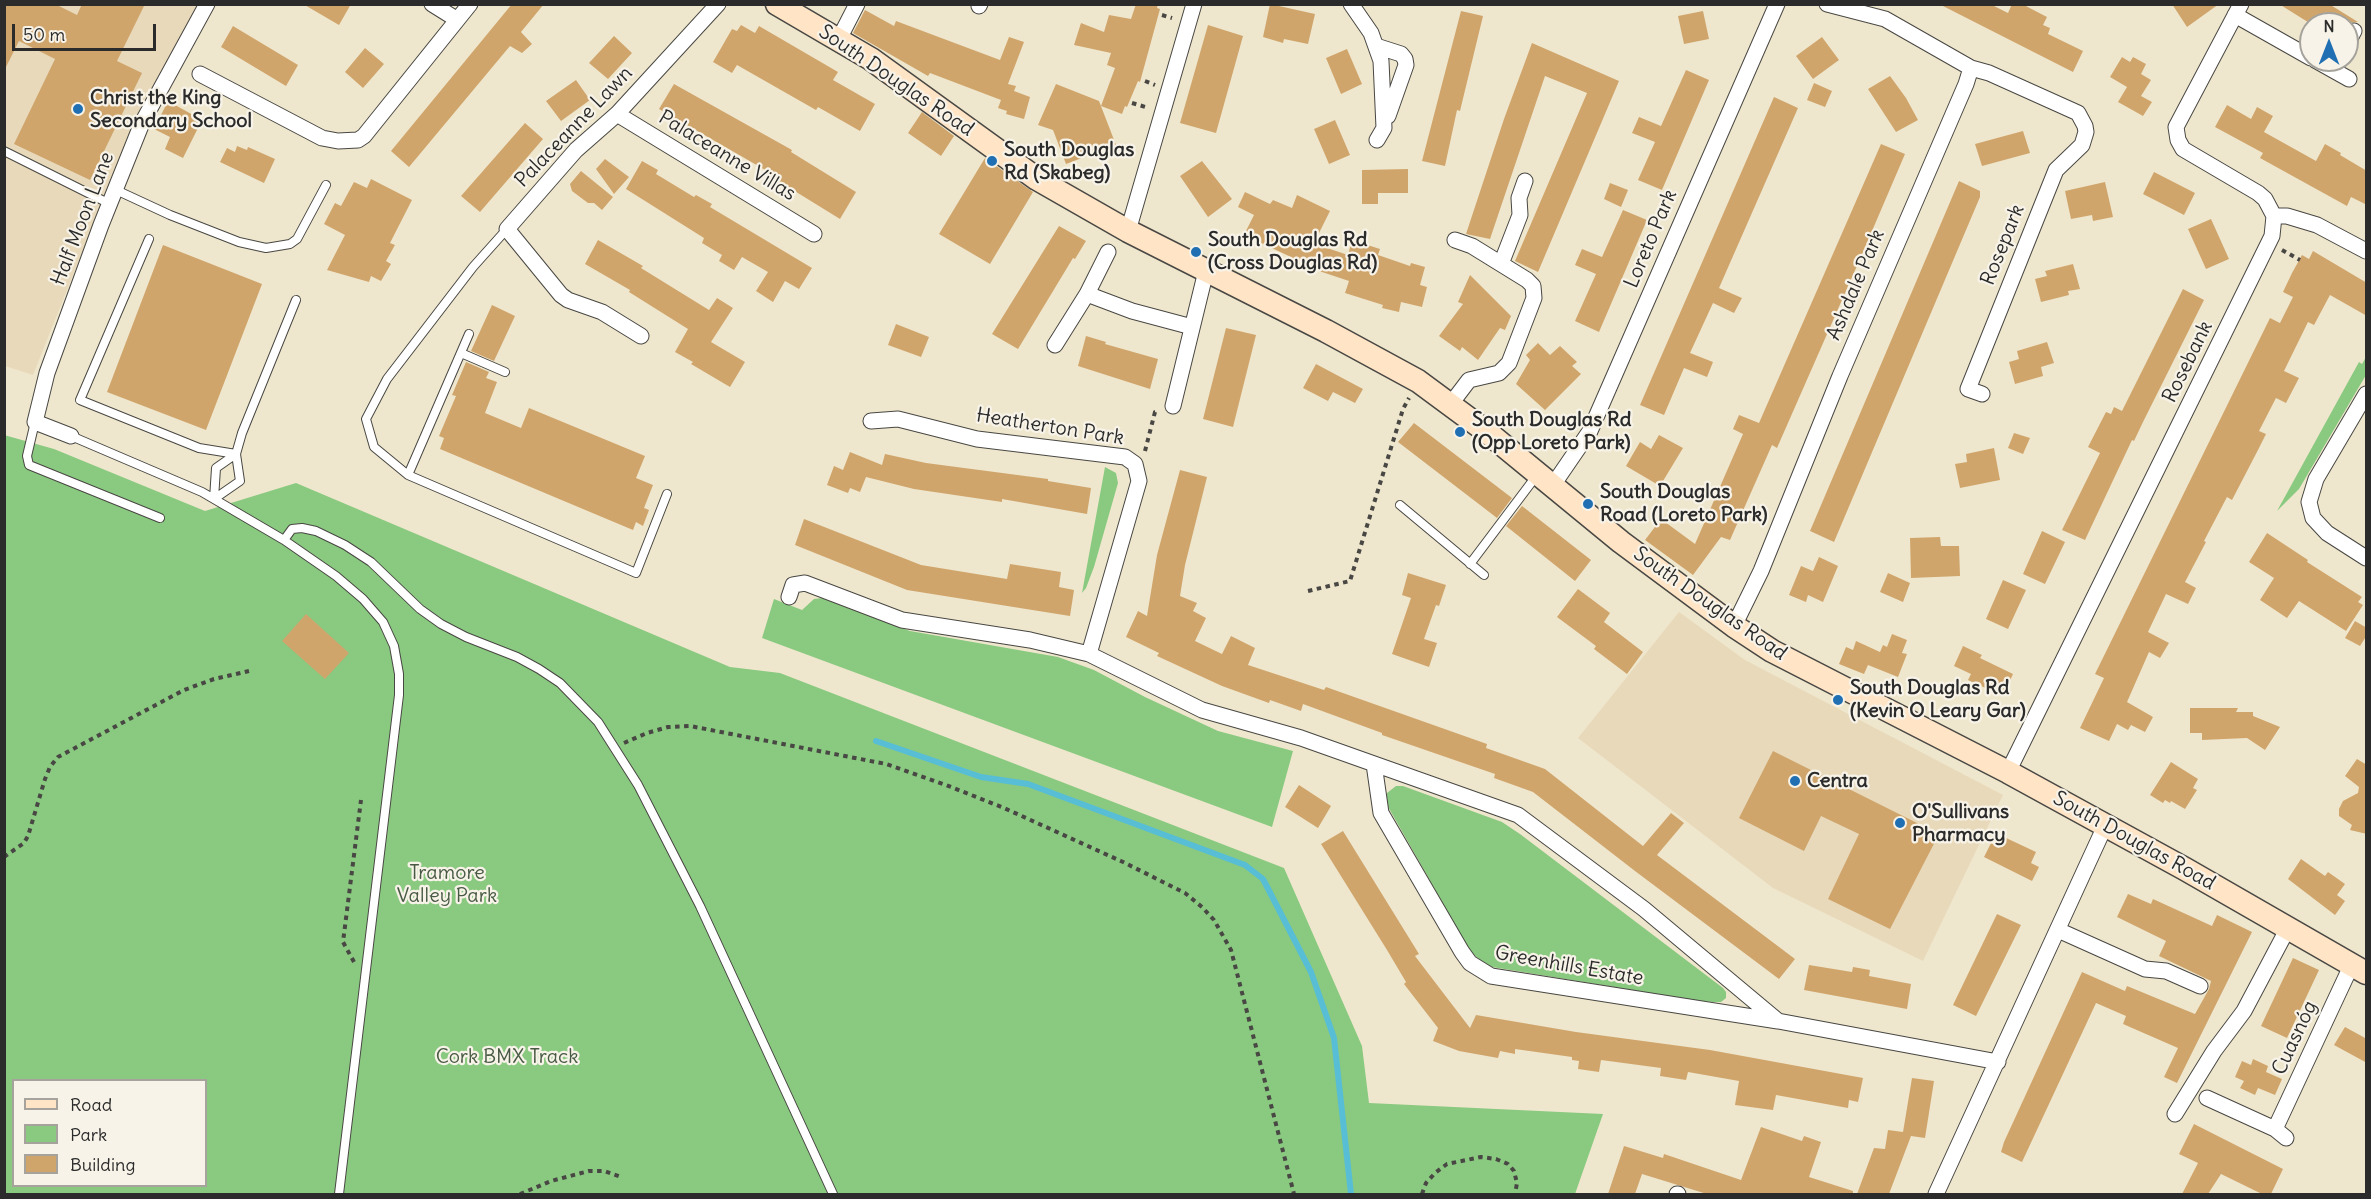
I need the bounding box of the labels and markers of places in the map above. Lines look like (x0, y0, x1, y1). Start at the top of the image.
place label: Christ the King Secondary School (90, 86, 252, 133)
marker: Christ the King Secondary School (71, 102, 85, 116)
place label: South Douglas Rd (Skabeg) (1004, 138, 1134, 185)
marker: South Douglas Rd (Skabeg) (985, 154, 999, 168)
place label: South Douglas Rd (Cross Douglas Rd) (1208, 228, 1377, 275)
marker: South Douglas Rd (Cross Douglas Rd) (1189, 245, 1203, 259)
place label: South Douglas Rd (Opp Loreto Park) (1472, 408, 1631, 455)
marker: South Douglas Rd (Opp Loreto Park) (1453, 425, 1467, 439)
place label: South Douglas Road (Loreto Park) (1600, 480, 1768, 527)
marker: South Douglas Road (Loreto Park) (1581, 497, 1595, 511)
place label: South Douglas Rd (Kevin O Leary Gar) (1850, 676, 2026, 723)
marker: South Douglas Rd (Kevin O Leary Gar) (1831, 693, 1845, 707)
place label: Centra (1807, 769, 1868, 793)
marker: Centra (1788, 774, 1802, 788)
place label: O'Sullivans Pharmacy (1912, 800, 2009, 847)
marker: O'Sullivans Pharmacy (1893, 816, 1907, 830)

